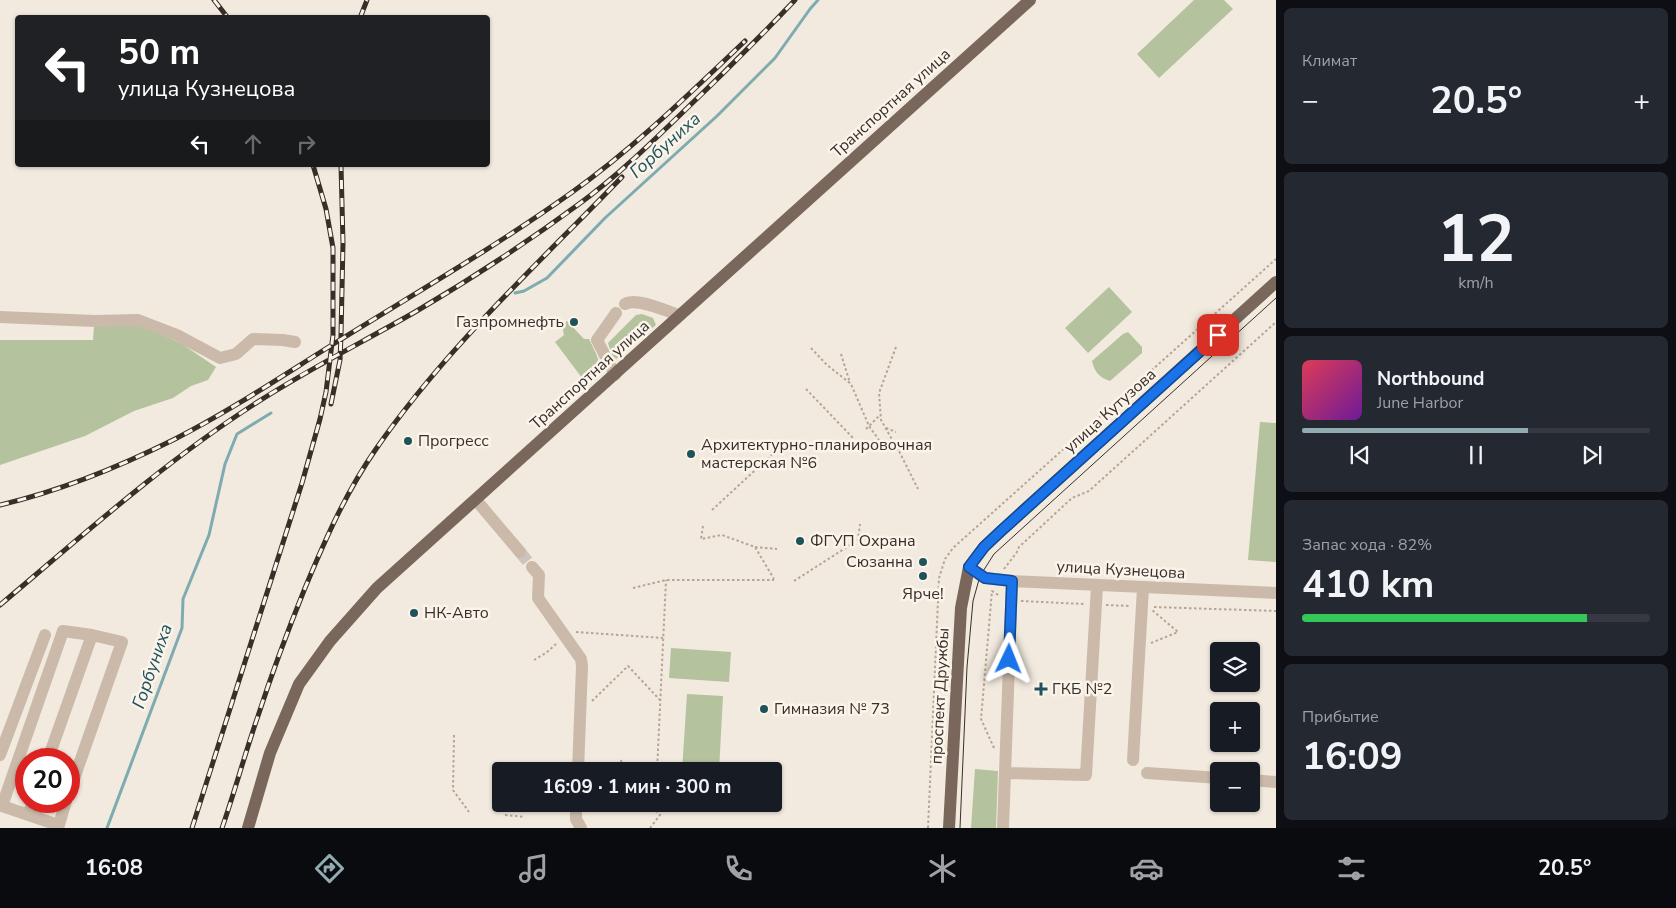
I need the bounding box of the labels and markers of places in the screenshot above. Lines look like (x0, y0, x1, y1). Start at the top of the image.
place label: Газпромнефть (456, 311, 564, 333)
pin (1197, 314, 1239, 356)
marker: Газпромнефть (568, 316, 580, 328)
place label: Прогресс (418, 430, 489, 452)
place label: Архитектурно-планировочная мастерская №6 (701, 434, 932, 474)
marker: Прогресс (402, 435, 414, 447)
marker: Архитектурно-планировочная мастерская №6 (685, 448, 697, 460)
place label: ФГУП Охрана (810, 530, 916, 552)
marker: ФГУП Охрана (794, 535, 806, 547)
place label: Сюзанна (846, 551, 913, 573)
marker: Сюзанна (917, 556, 929, 568)
marker: Ярче! (917, 570, 929, 582)
place label: Ярче! (902, 583, 944, 605)
place label: НК-Авто (424, 602, 489, 624)
marker: НК-Авто (408, 607, 420, 619)
place label: ГКБ №2 (1052, 678, 1112, 700)
marker: ГКБ №2 (1034, 682, 1048, 696)
place label: Гимназия № 73 (774, 698, 890, 720)
marker: Гимназия № 73 (758, 703, 770, 715)

